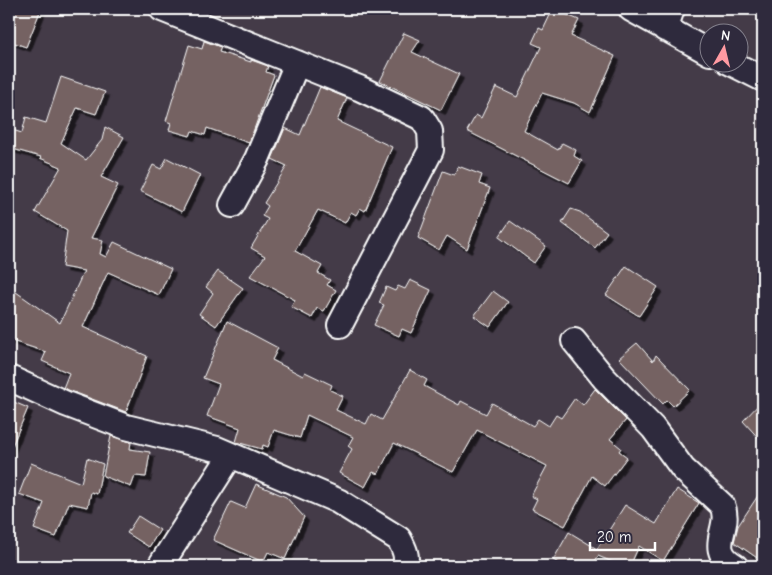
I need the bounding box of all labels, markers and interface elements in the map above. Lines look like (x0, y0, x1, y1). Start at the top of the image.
north arrow (700, 22, 750, 72)
text: N (720, 27, 731, 45)
scale bar (590, 520, 654, 552)
text: 20 m (597, 528, 631, 546)

